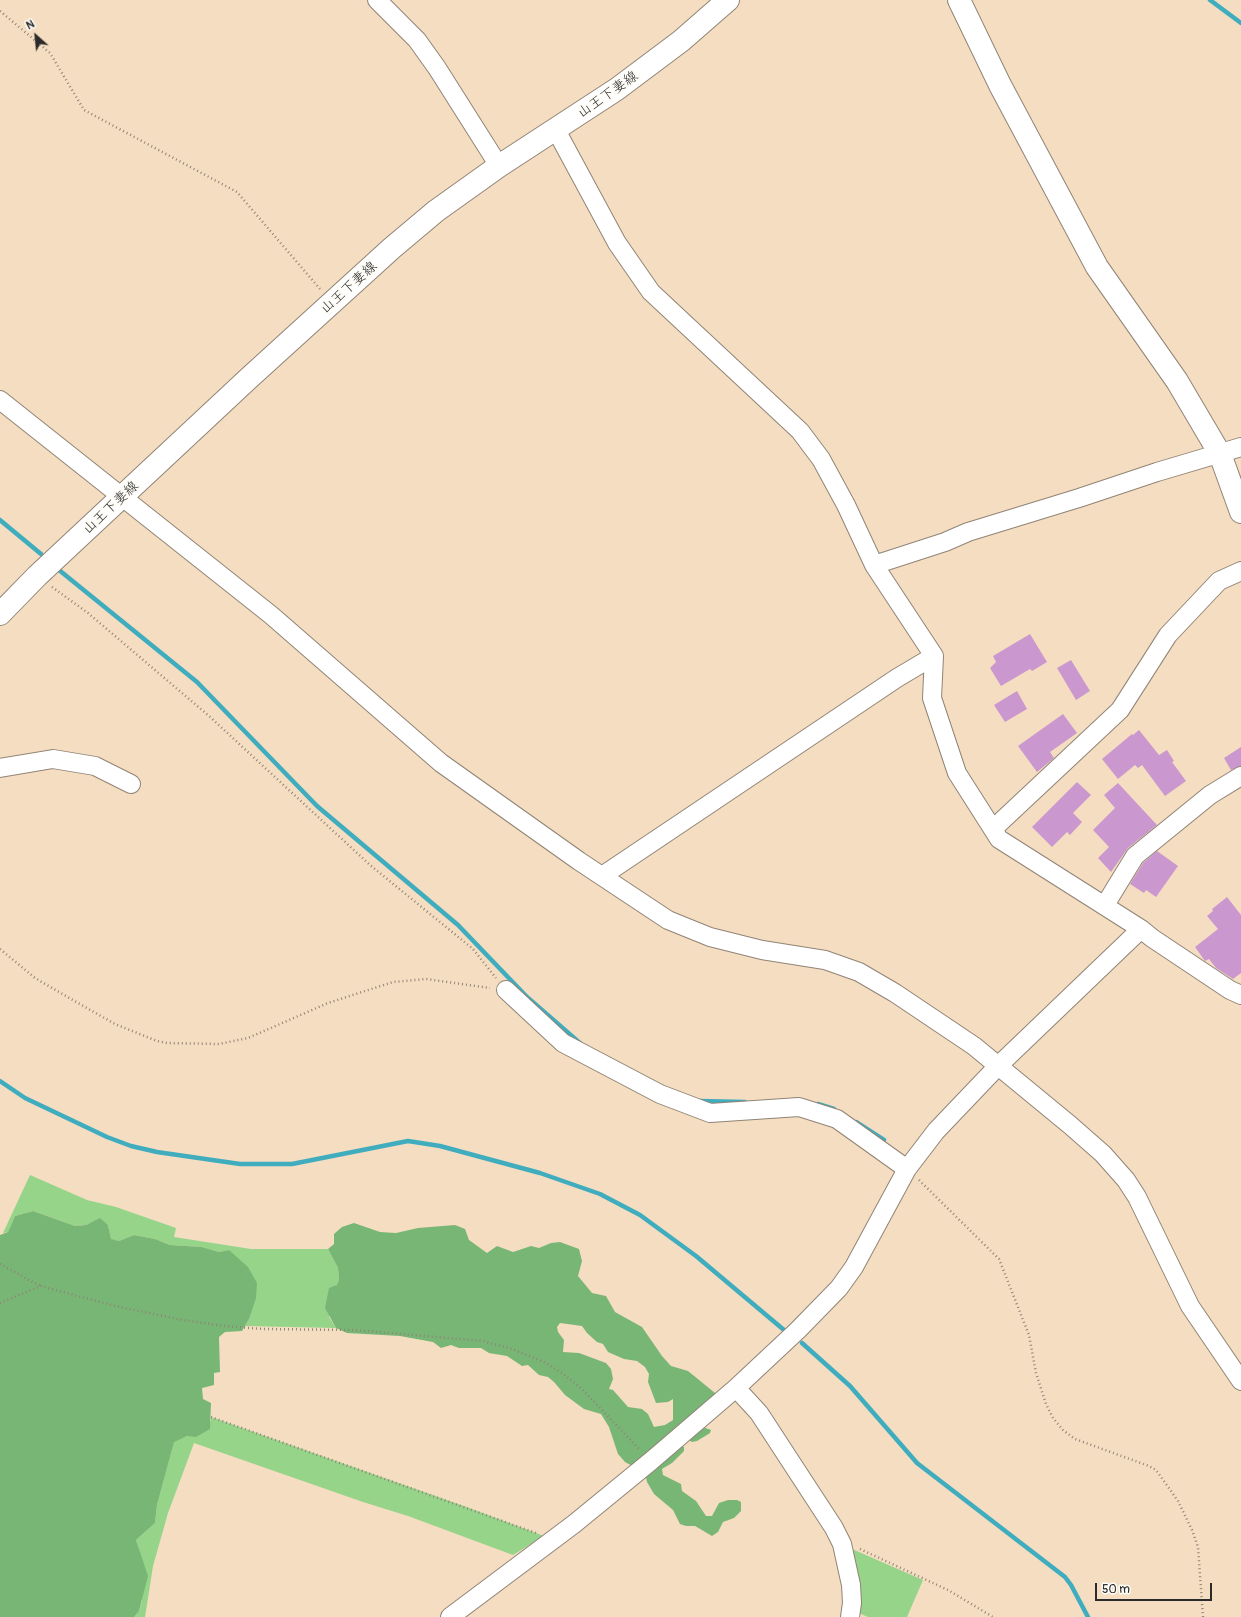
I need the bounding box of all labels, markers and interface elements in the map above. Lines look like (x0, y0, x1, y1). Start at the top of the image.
north arrow (16, 16, 56, 56)
text: N (24, 17, 37, 32)
street label: 山王下妻線 (575, 68, 641, 122)
street label: 山王下妻線 (317, 258, 381, 318)
street label: 山王下妻線 (80, 478, 142, 538)
scale bar (1097, 1575, 1214, 1601)
text: 50 m (1102, 1582, 1130, 1597)

